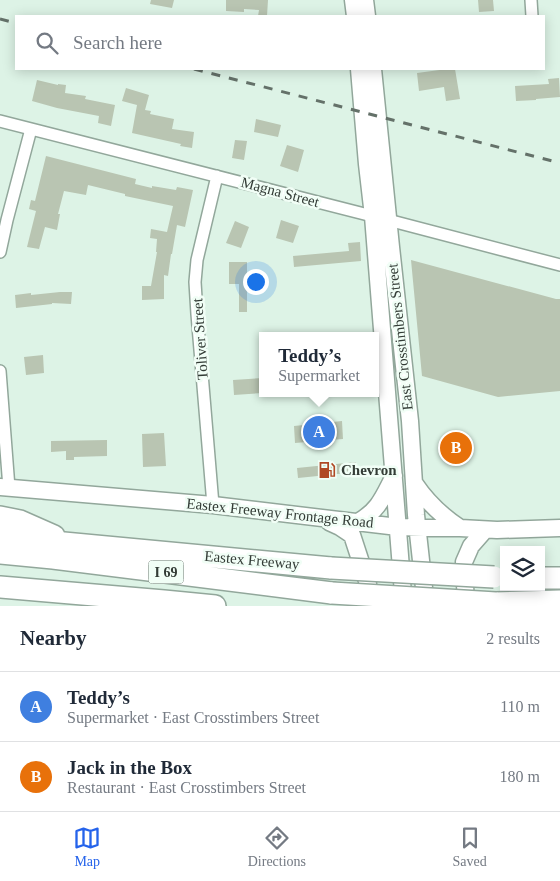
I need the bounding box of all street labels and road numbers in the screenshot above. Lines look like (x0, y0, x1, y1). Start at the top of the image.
street label: Magna Street (239, 174, 322, 210)
street label: East Crosstimbers Street (384, 262, 416, 411)
street label: Toliver Street (189, 297, 211, 380)
street label: Eastex Freeway Frontage Road (186, 495, 375, 531)
street label: Eastex Freeway (204, 548, 301, 572)
road number: I 69 (148, 560, 184, 584)

